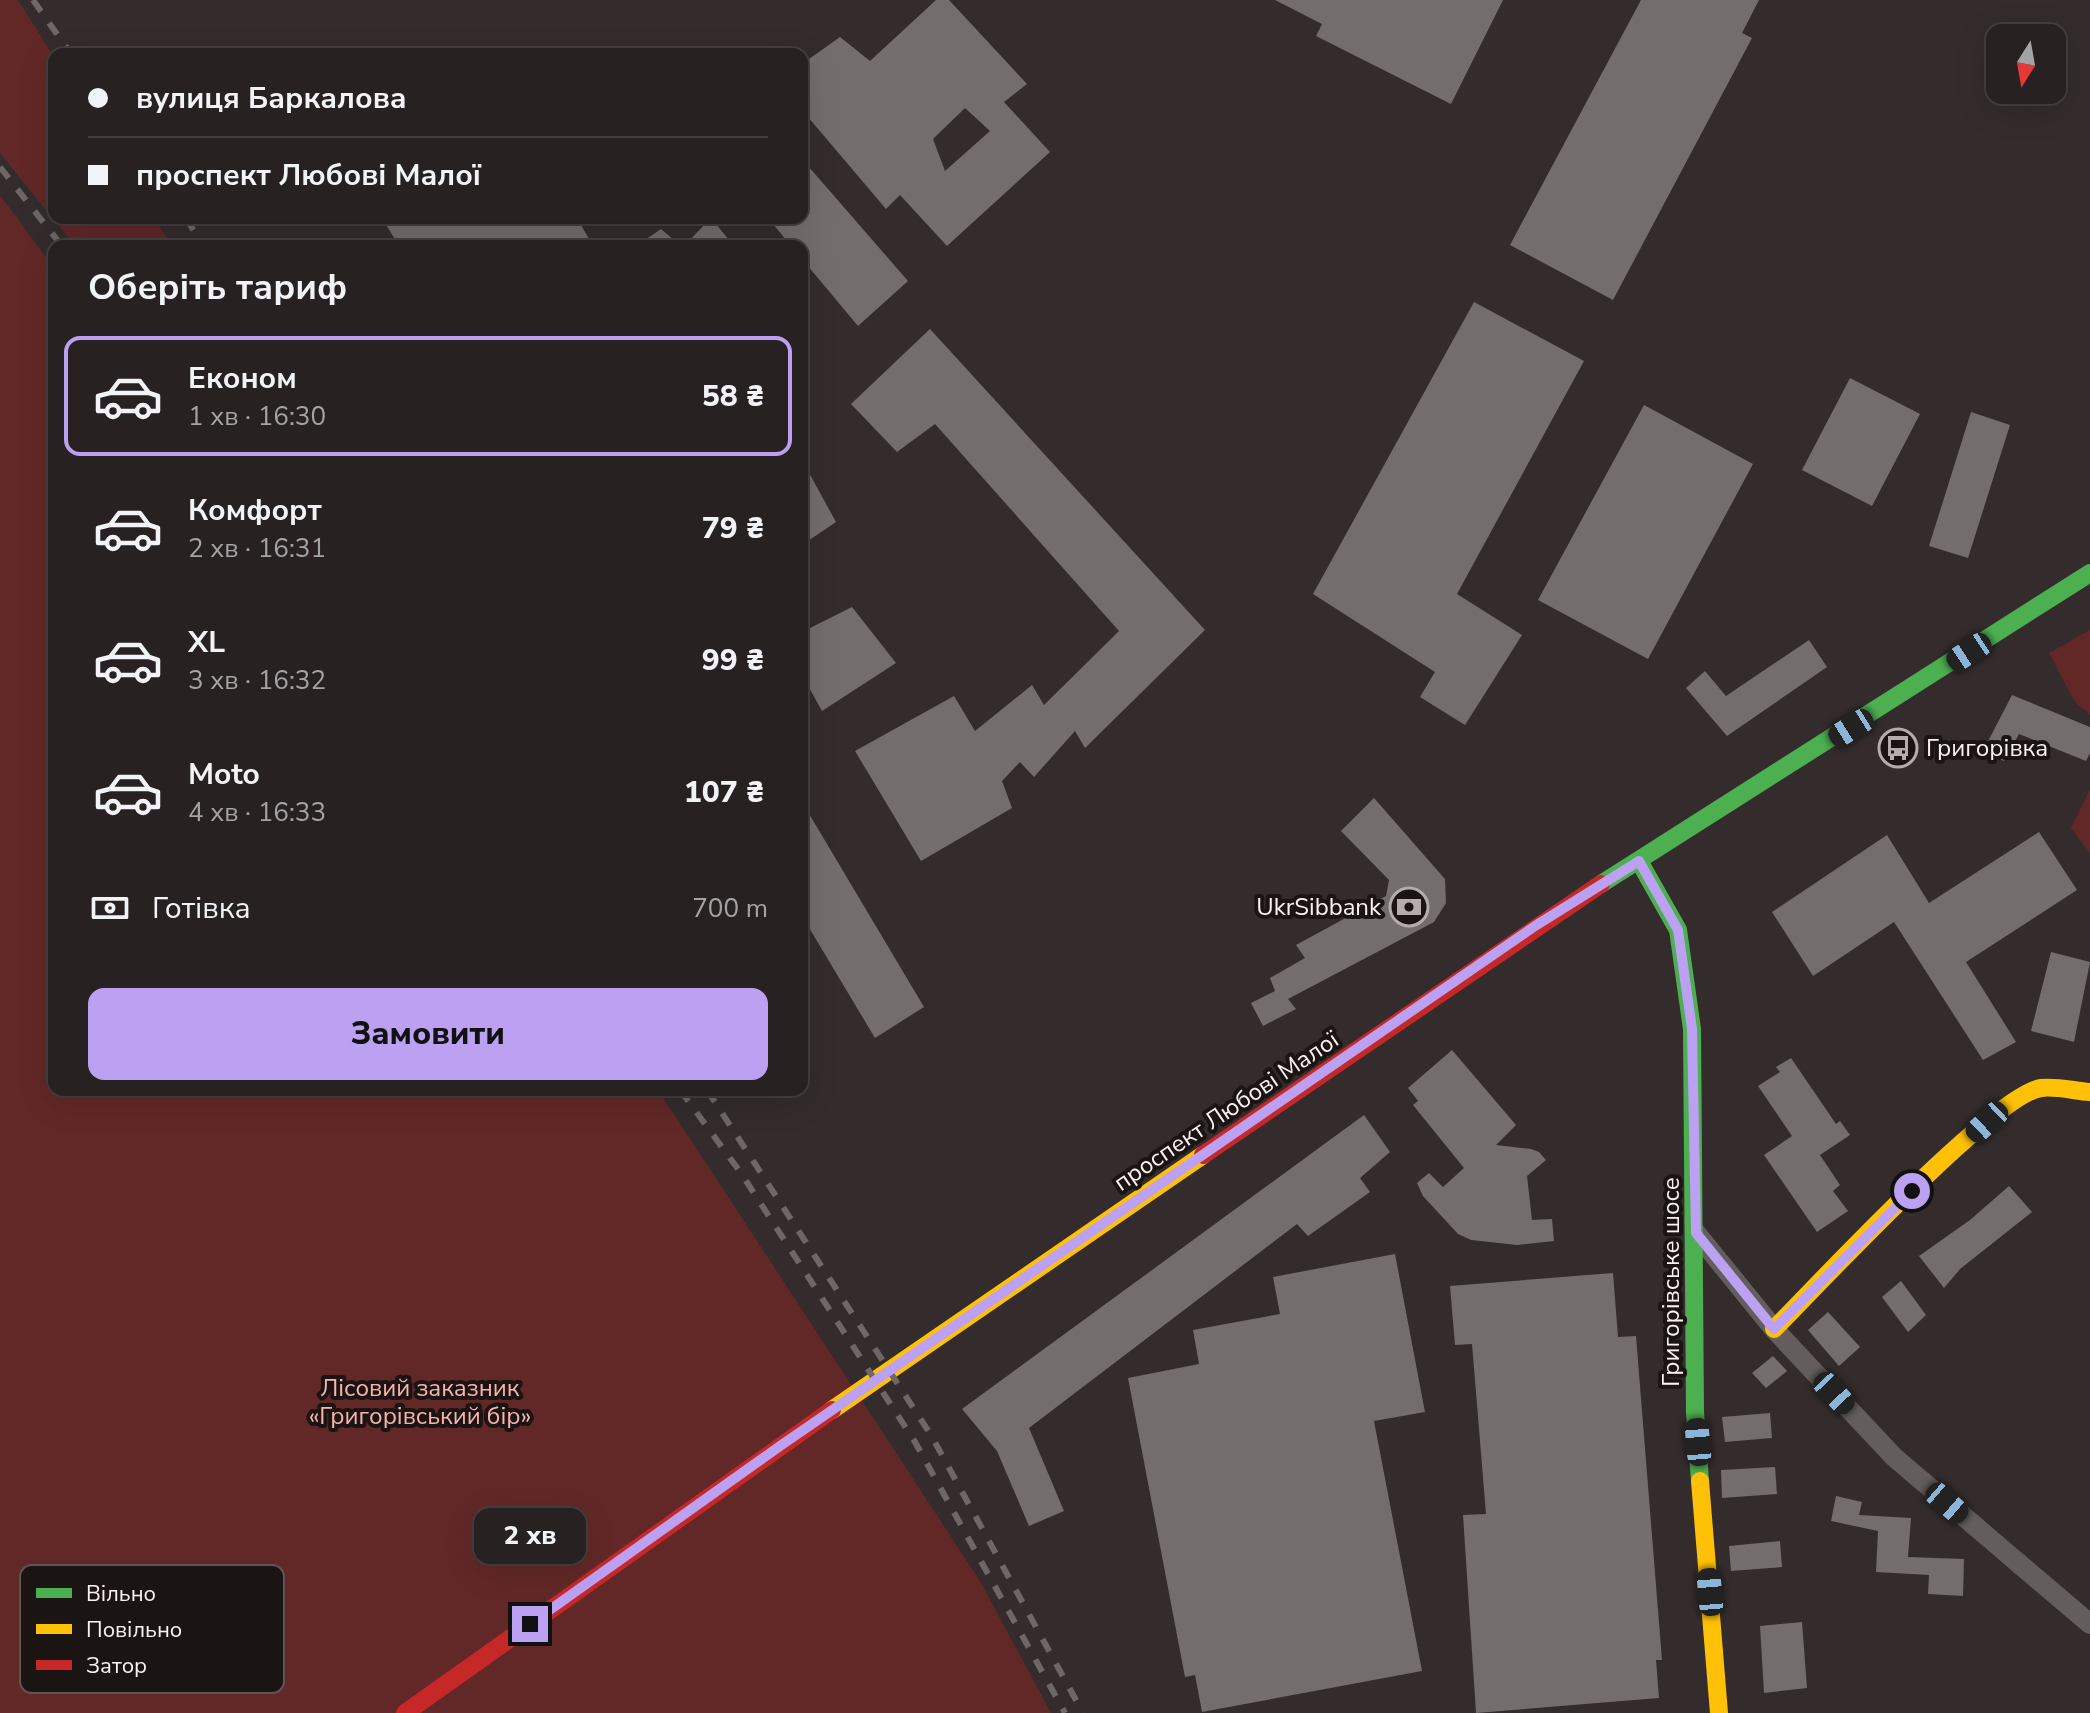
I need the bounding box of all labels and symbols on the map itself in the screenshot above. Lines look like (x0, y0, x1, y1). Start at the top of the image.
north arrow (1986, 24, 2066, 104)
car (1942, 629, 1996, 675)
car (1824, 705, 1878, 751)
bus stop icon: Григорівка (1877, 727, 1919, 769)
place label: Григорівка (1926, 732, 2048, 764)
bank icon: UkrSibbank (1388, 886, 1430, 928)
place label: UkrSibbank (1256, 891, 1382, 923)
street label: проспект Любові Малої (1107, 1023, 1346, 1198)
car (1961, 1097, 2013, 1147)
route start (1894, 1173, 1930, 1209)
street label: Григорівське шосе (1655, 1177, 1687, 1387)
car (1809, 1367, 1859, 1419)
park label: Лісовий заказник «Григорівський бір» (309, 1372, 531, 1432)
car (1684, 1417, 1712, 1467)
car (1921, 1478, 1973, 1528)
callout: 2 хв (474, 1508, 586, 1564)
legend (20, 1565, 284, 1693)
car (1696, 1567, 1724, 1617)
text: Вільно (86, 1579, 156, 1609)
route end (512, 1606, 548, 1642)
text: Повільно (86, 1615, 182, 1645)
text: Затор (86, 1651, 147, 1681)

